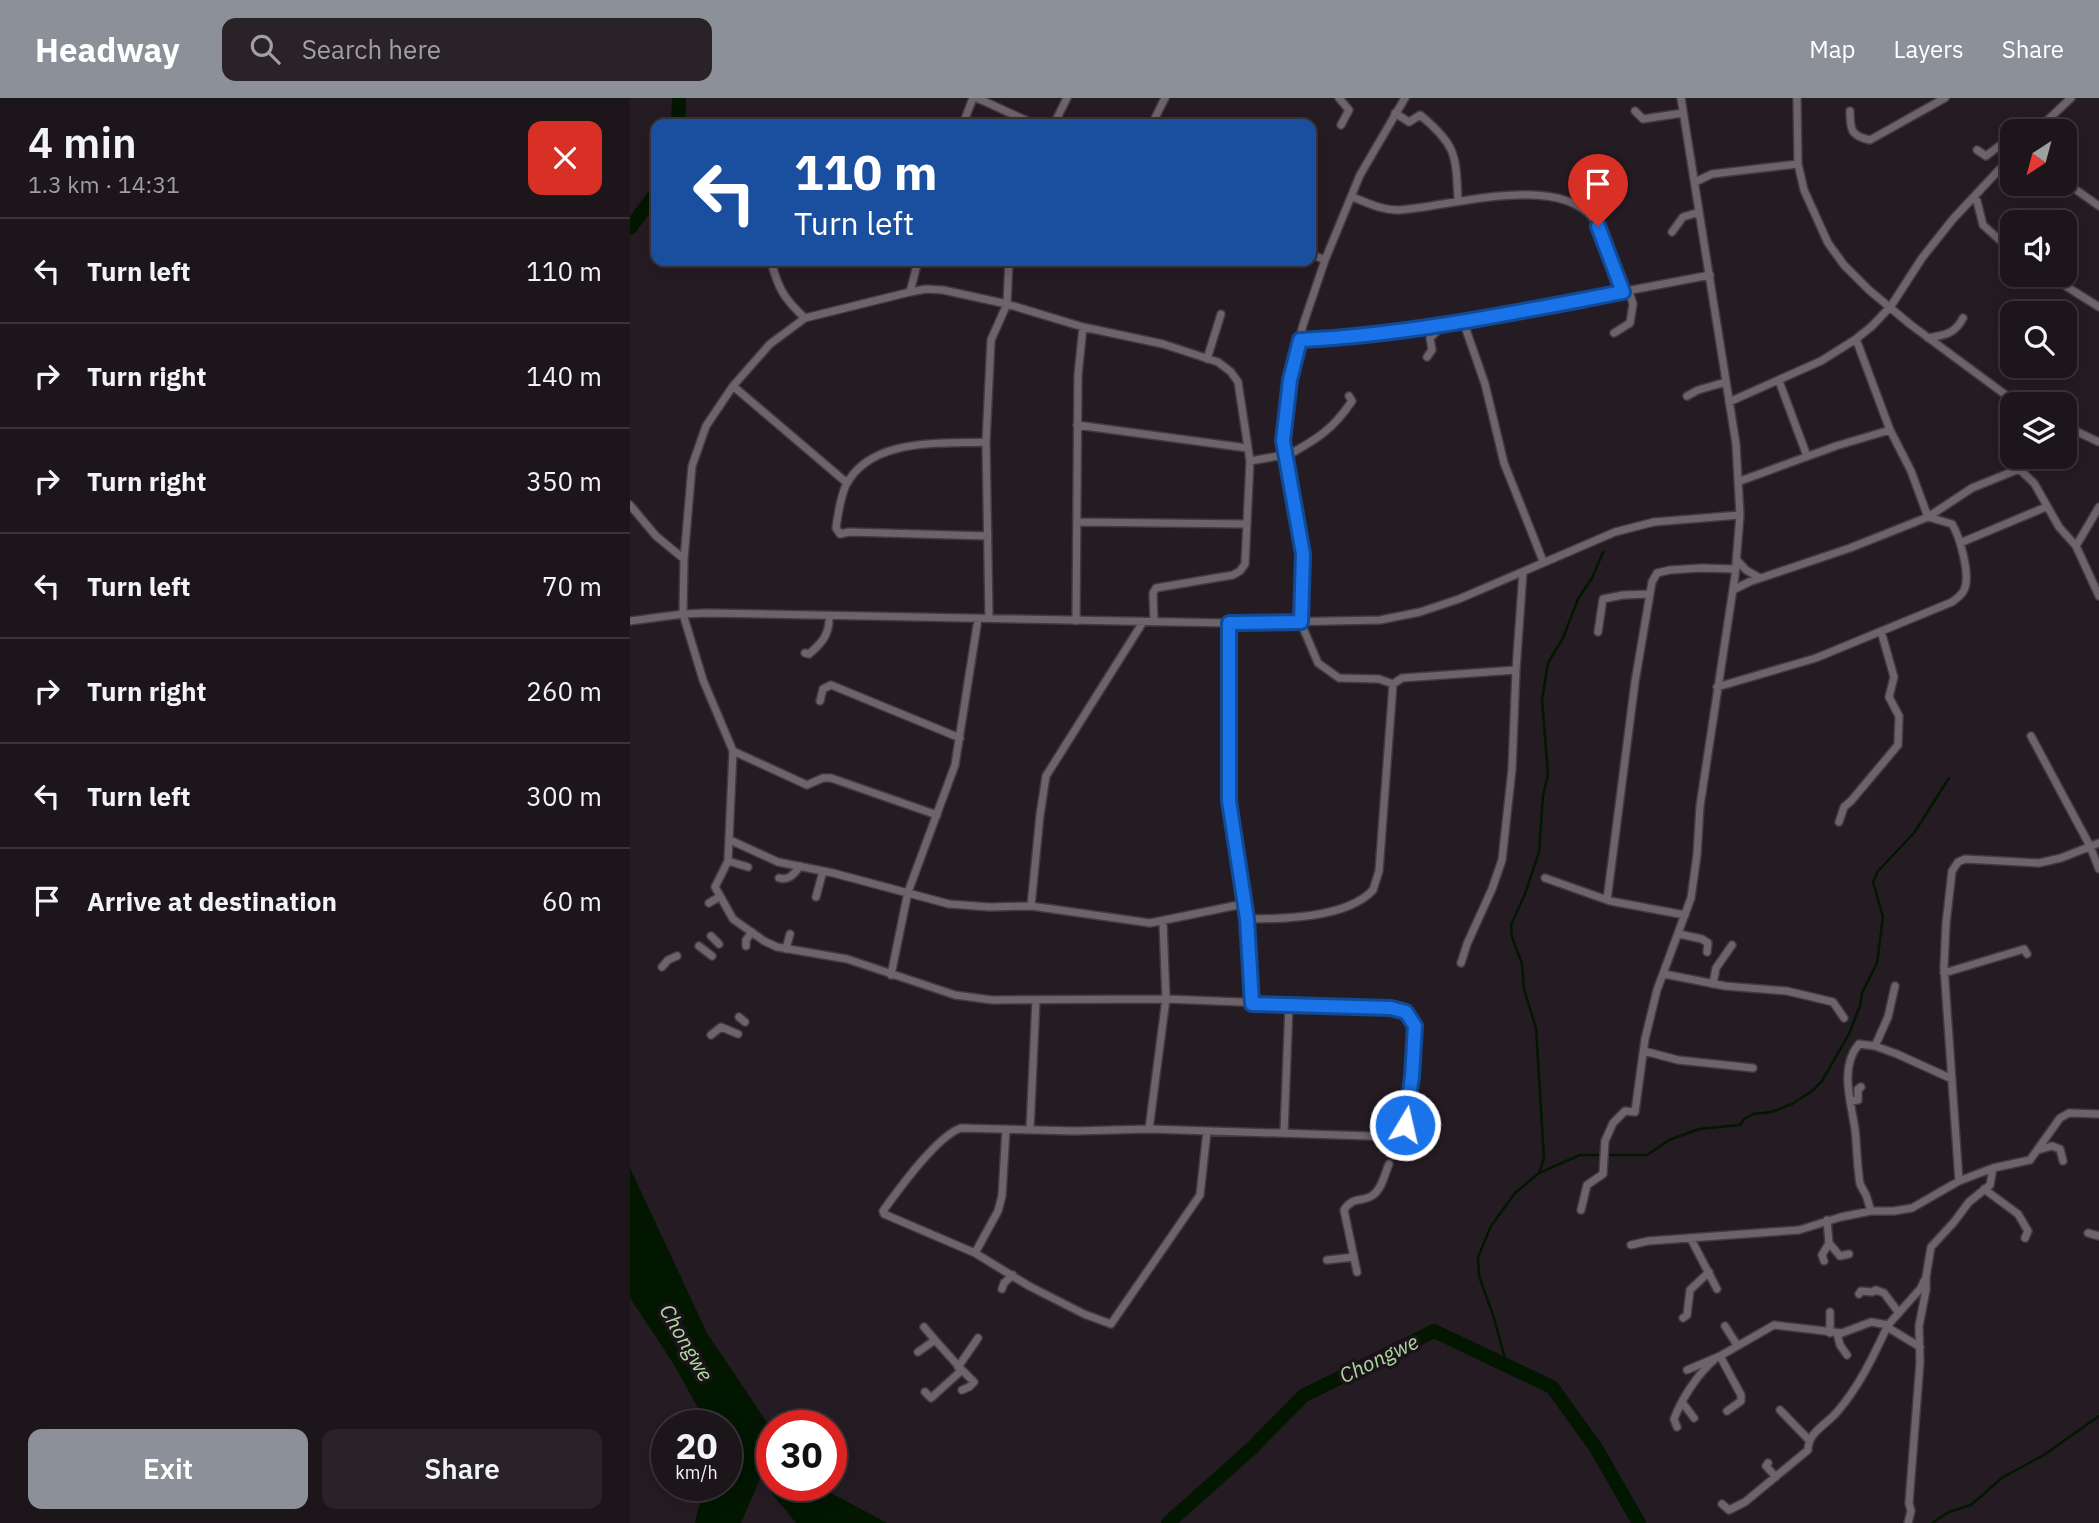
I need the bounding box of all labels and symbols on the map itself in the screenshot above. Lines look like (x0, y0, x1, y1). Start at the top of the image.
north arrow (2000, 119, 2077, 196)
pin (1568, 154, 1628, 226)
position arrow (1368, 1088, 1442, 1162)
water label: Chongwe (654, 1299, 720, 1386)
water label: Chongwe (1334, 1327, 1423, 1389)
speed limit sign: 30 (756, 1410, 847, 1501)

